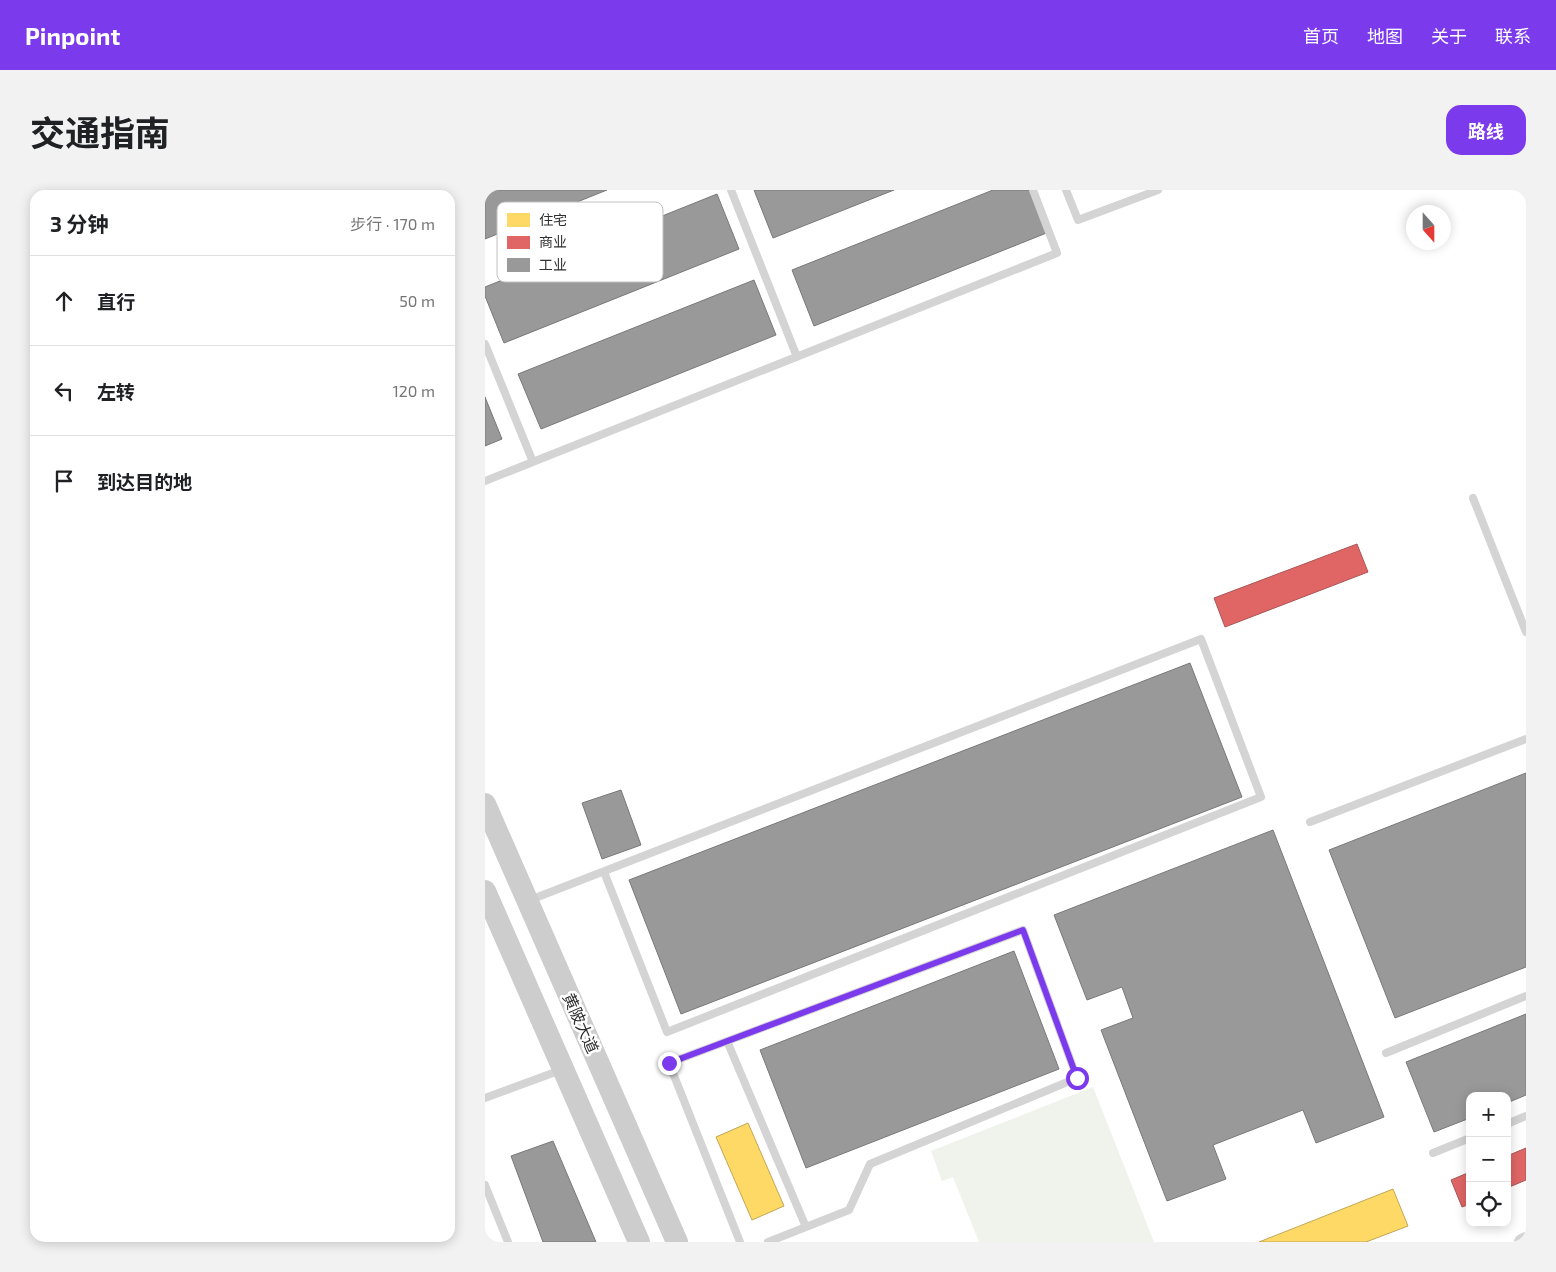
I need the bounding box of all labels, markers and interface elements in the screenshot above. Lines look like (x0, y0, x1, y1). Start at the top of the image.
text: Pinpoint (25, 21, 120, 50)
text: 首页 (1303, 25, 1339, 47)
text: 地图 (1367, 25, 1403, 47)
text: 关于 (1431, 25, 1467, 47)
text: 联系 (1495, 25, 1531, 47)
button: 路线 (1446, 105, 1526, 155)
text: 交通指南 (30, 111, 170, 153)
legend (497, 202, 663, 282)
north arrow (1406, 205, 1451, 250)
text: 3 分钟 (50, 211, 108, 236)
text: 住宅 (539, 211, 567, 228)
text: 步行 · 170 m (350, 214, 435, 233)
text: 商业 (539, 233, 567, 250)
text: 工业 (539, 256, 567, 273)
icon: ahead (50, 287, 78, 315)
text: 直行 (97, 290, 135, 313)
text: 50 m (399, 291, 435, 310)
icon: left (50, 377, 78, 405)
text: 左转 (97, 380, 135, 403)
text: 120 m (392, 381, 435, 400)
icon: arrive (50, 467, 78, 495)
text: 到达目的地 (97, 470, 192, 493)
street label: 黄陂大道 (560, 990, 603, 1056)
route end (658, 1052, 681, 1075)
route start (1066, 1067, 1089, 1090)
map controls (1466, 1092, 1511, 1227)
button: + (1466, 1092, 1511, 1137)
button: − (1466, 1137, 1511, 1182)
button: locate (1466, 1182, 1511, 1227)

